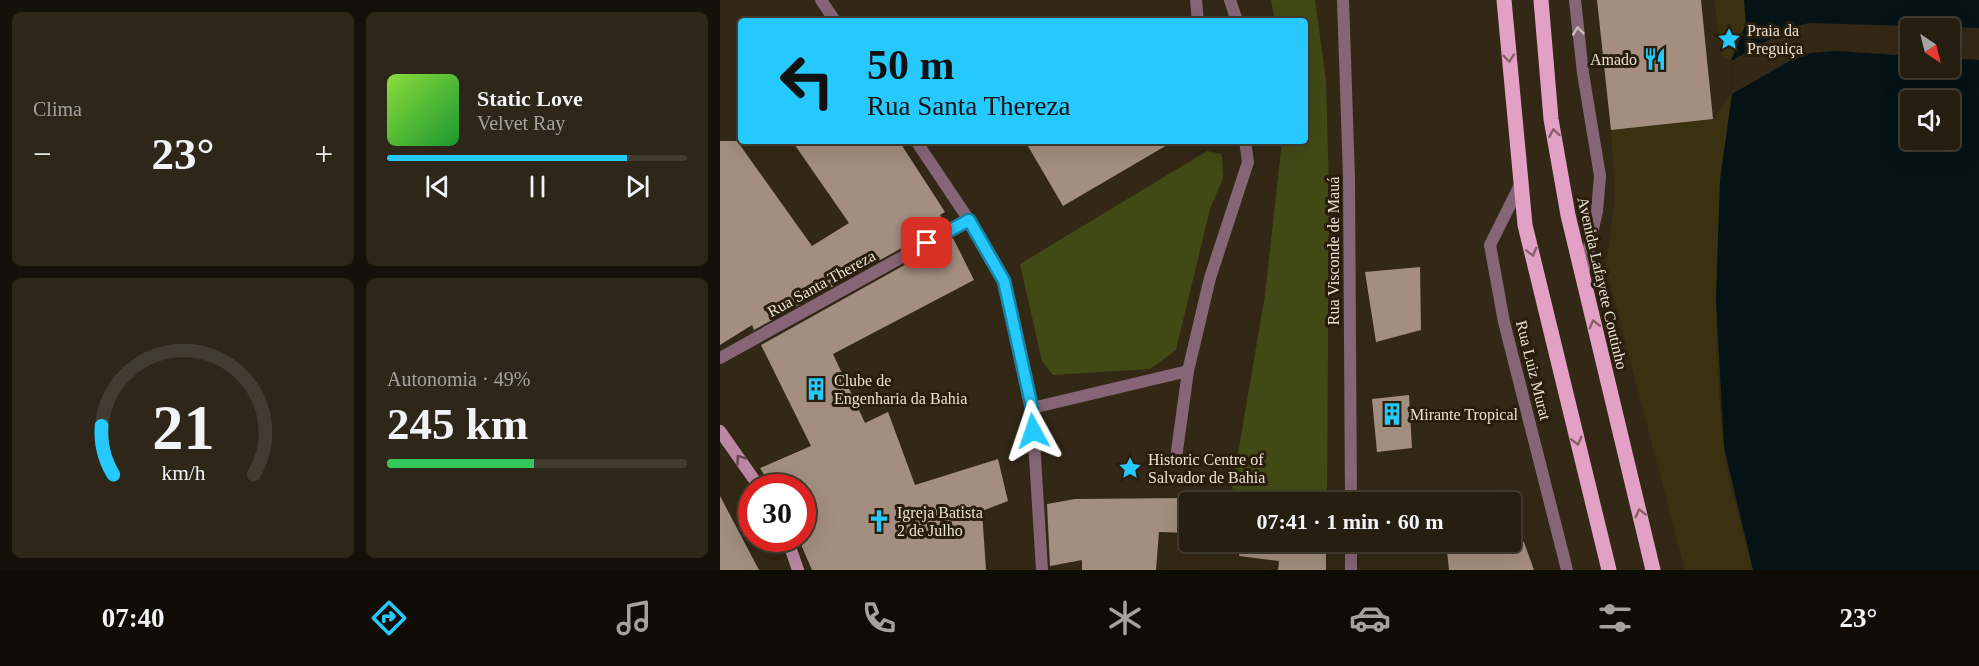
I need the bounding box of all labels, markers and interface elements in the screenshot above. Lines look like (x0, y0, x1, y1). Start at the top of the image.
north arrow (1900, 18, 1960, 78)
map controls (1900, 18, 1960, 150)
place label: Praia da Preguiça (1747, 22, 1803, 58)
place icon: Praia da Preguiça (1716, 26, 1742, 52)
one-way arrow (1572, 27, 1585, 36)
icon: left (768, 42, 846, 120)
text: 50 m (867, 42, 955, 88)
restaurant icon: Amado (1642, 46, 1668, 72)
place label: Amado (1590, 51, 1637, 68)
one-way arrow (1502, 54, 1515, 63)
text: Static Love (477, 86, 583, 111)
button: sound (1900, 90, 1960, 150)
text: Rua Santa Thereza (867, 91, 1070, 121)
text: Clima (33, 98, 82, 120)
text: Velvet Ray (477, 112, 565, 134)
one-way arrow (1548, 128, 1560, 138)
text: 23° (152, 129, 215, 179)
text: − (33, 136, 52, 172)
text: + (314, 136, 333, 172)
icon: previous (421, 170, 454, 203)
icon: pause (521, 170, 554, 203)
icon: next (621, 170, 654, 203)
street label: Rua Visconde de Mauá (1325, 177, 1342, 325)
street label: Avenida Lafayete Coutinho (1573, 195, 1631, 371)
pin (901, 217, 952, 268)
icon: arrive (910, 226, 943, 259)
one-way arrow (1524, 246, 1537, 256)
street label: Rua Santa Thereza (764, 247, 878, 320)
street label: Rua Luiz Murat (1513, 318, 1554, 422)
one-way arrow (1588, 319, 1601, 329)
text: Autonomia · 49% (387, 368, 530, 390)
place label: Clube de Engenharia da Bahia (834, 372, 967, 408)
building icon: Clube de Engenharia da Bahia (803, 376, 829, 402)
text: 21 (152, 393, 214, 462)
text: 245 km (387, 399, 528, 449)
position arrow (1001, 399, 1065, 463)
building icon: Mirante Tropical (1379, 401, 1405, 427)
place label: Mirante Tropical (1410, 406, 1519, 424)
one-way arrow (1570, 436, 1583, 446)
place label: Historic Centre of Salvador de Bahia (1148, 451, 1265, 486)
one-way arrow (737, 455, 748, 466)
place icon: Historic Centre of Salvador de Bahia (1117, 455, 1143, 481)
text: km/h (161, 461, 205, 485)
speed limit sign: 30 (738, 474, 816, 552)
place label: Igreja Batista 2 de Julho (897, 504, 983, 539)
church icon: Igreja Batista 2 de Julho (866, 508, 892, 534)
one-way arrow (1634, 508, 1647, 518)
text: 07:41 · 1 min · 60 m (1257, 509, 1444, 534)
icon: directions (368, 597, 410, 639)
icon: music (613, 597, 655, 639)
icon: phone (858, 597, 900, 639)
icon: climate (1104, 597, 1146, 639)
icon: car (1349, 597, 1391, 639)
icon: filters (1594, 597, 1636, 639)
text: 07:40 (102, 603, 165, 633)
text: 23° (1839, 603, 1877, 633)

